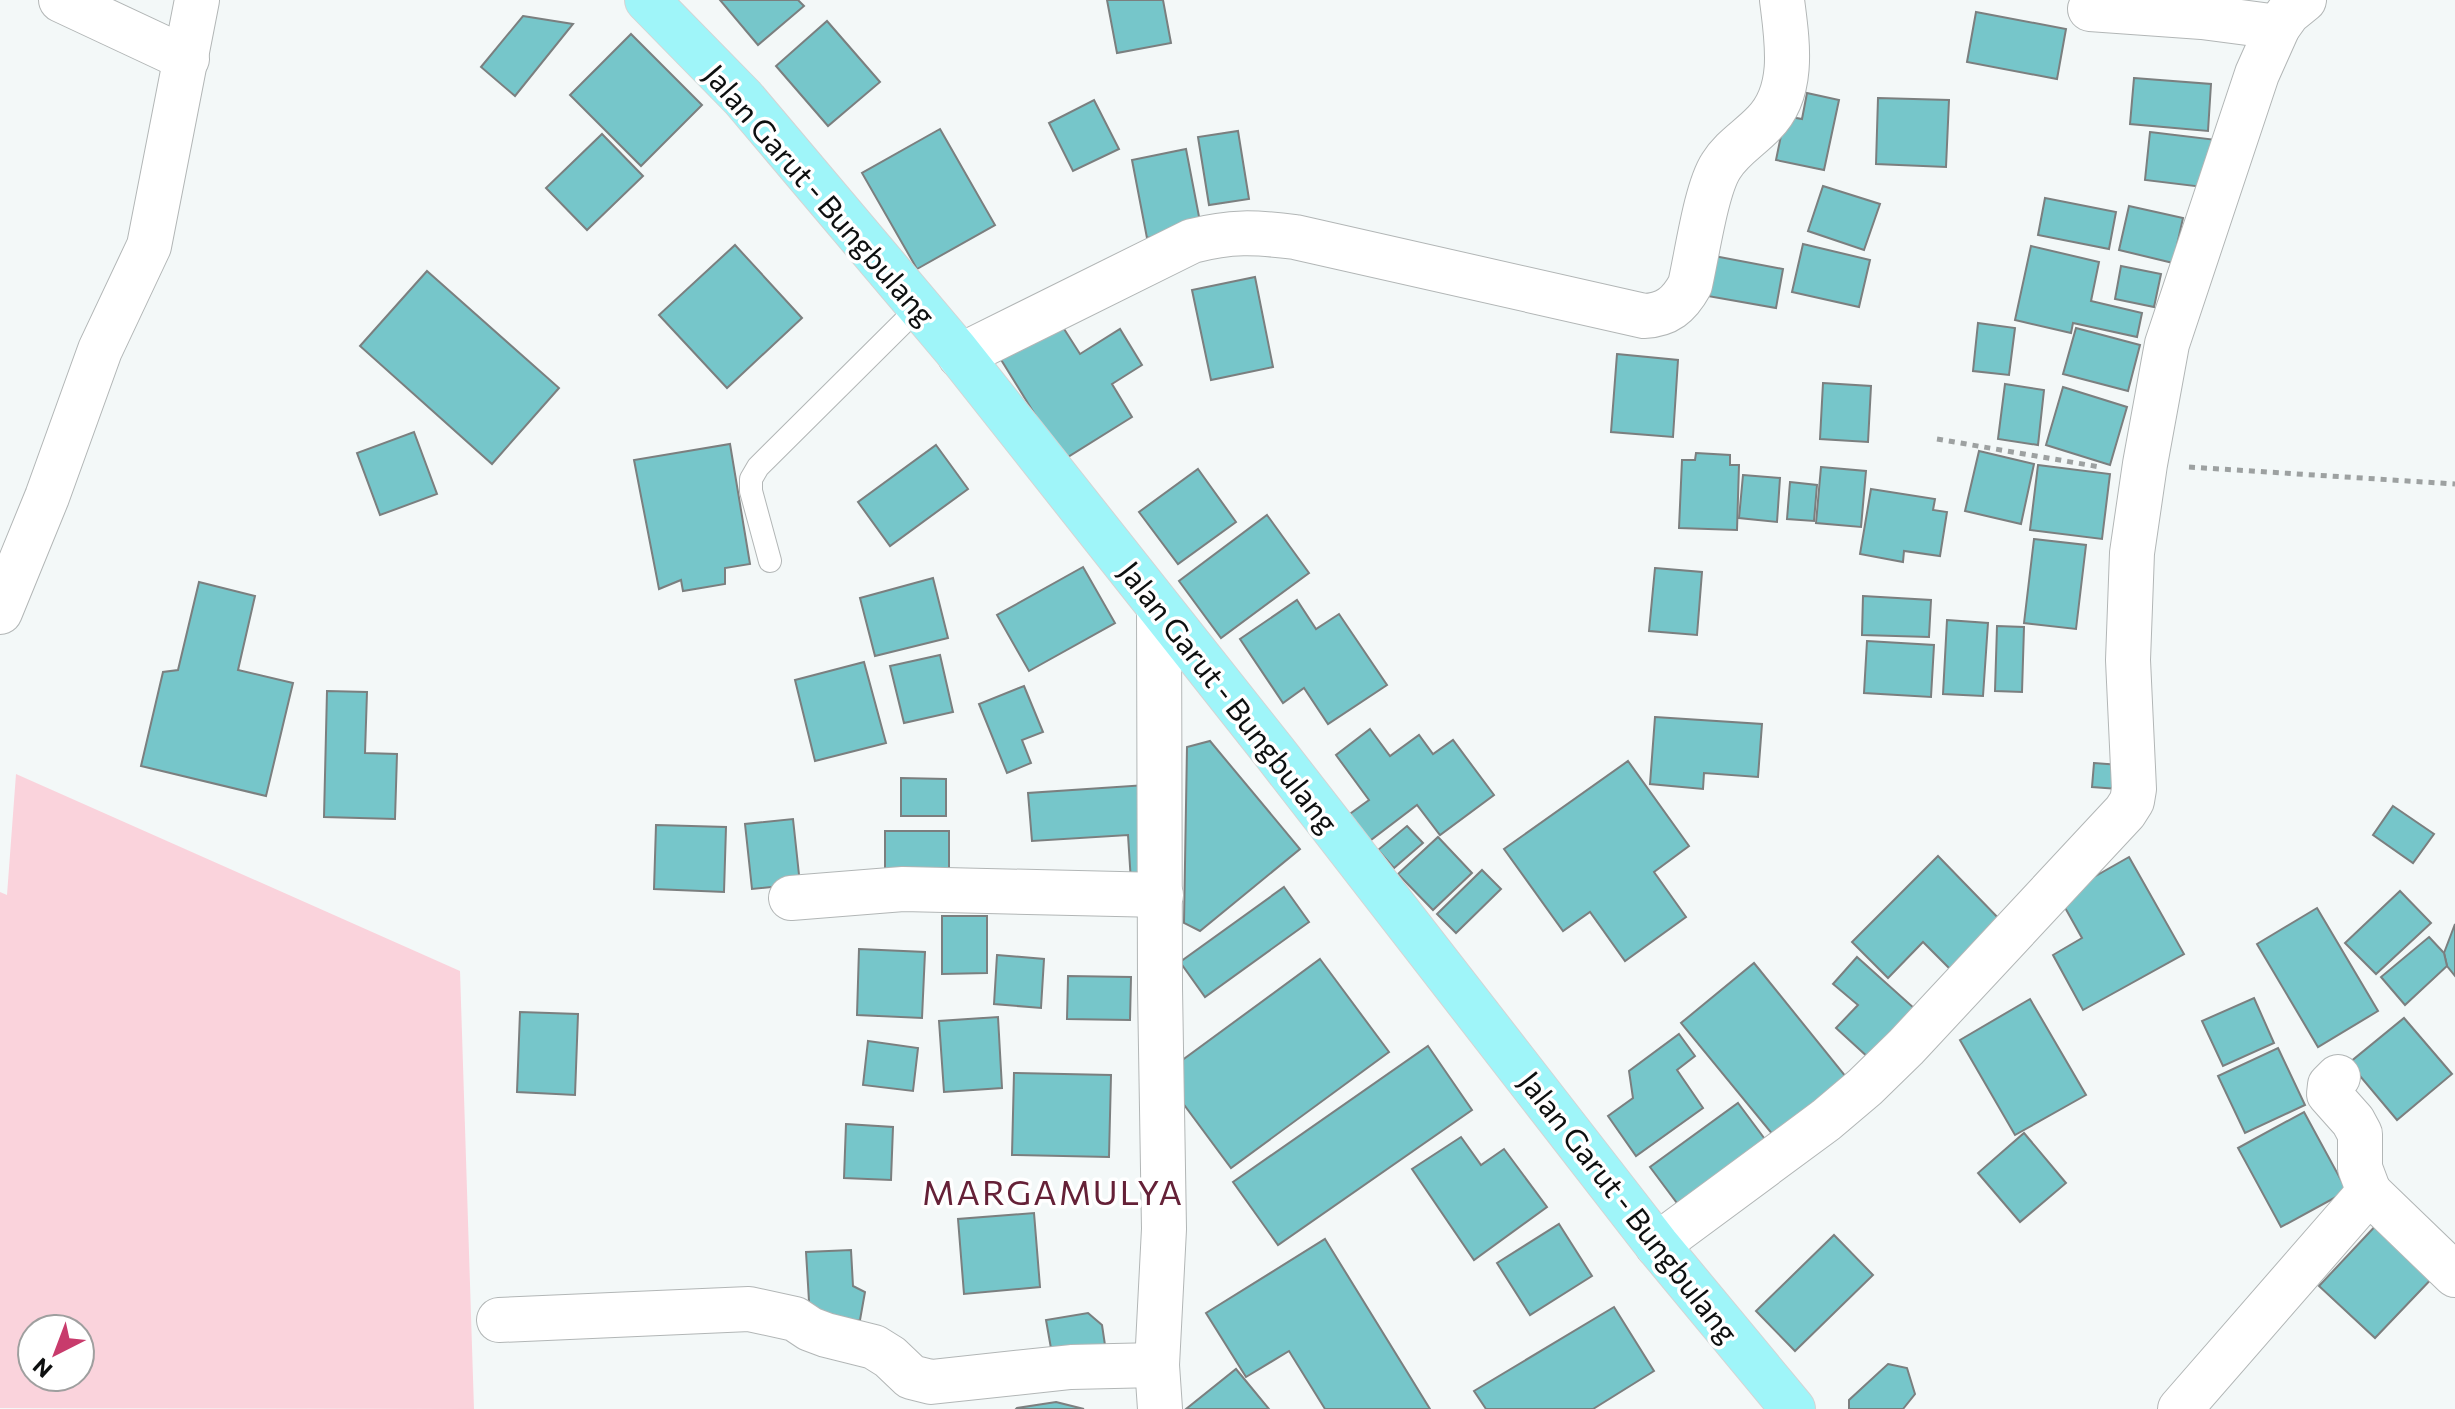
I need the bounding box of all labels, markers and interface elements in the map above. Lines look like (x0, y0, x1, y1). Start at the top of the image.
street label: Jalan Garut - Bungbulang (697, 56, 945, 332)
street label: Jalan Garut - Bungbulang (1112, 553, 1348, 839)
street label: Jalan Garut - Bungbulang (1512, 1063, 1748, 1349)
district label: MARGAMULYA (922, 1170, 1184, 1212)
north arrow (16, 1313, 96, 1393)
text: N (27, 1353, 57, 1384)

